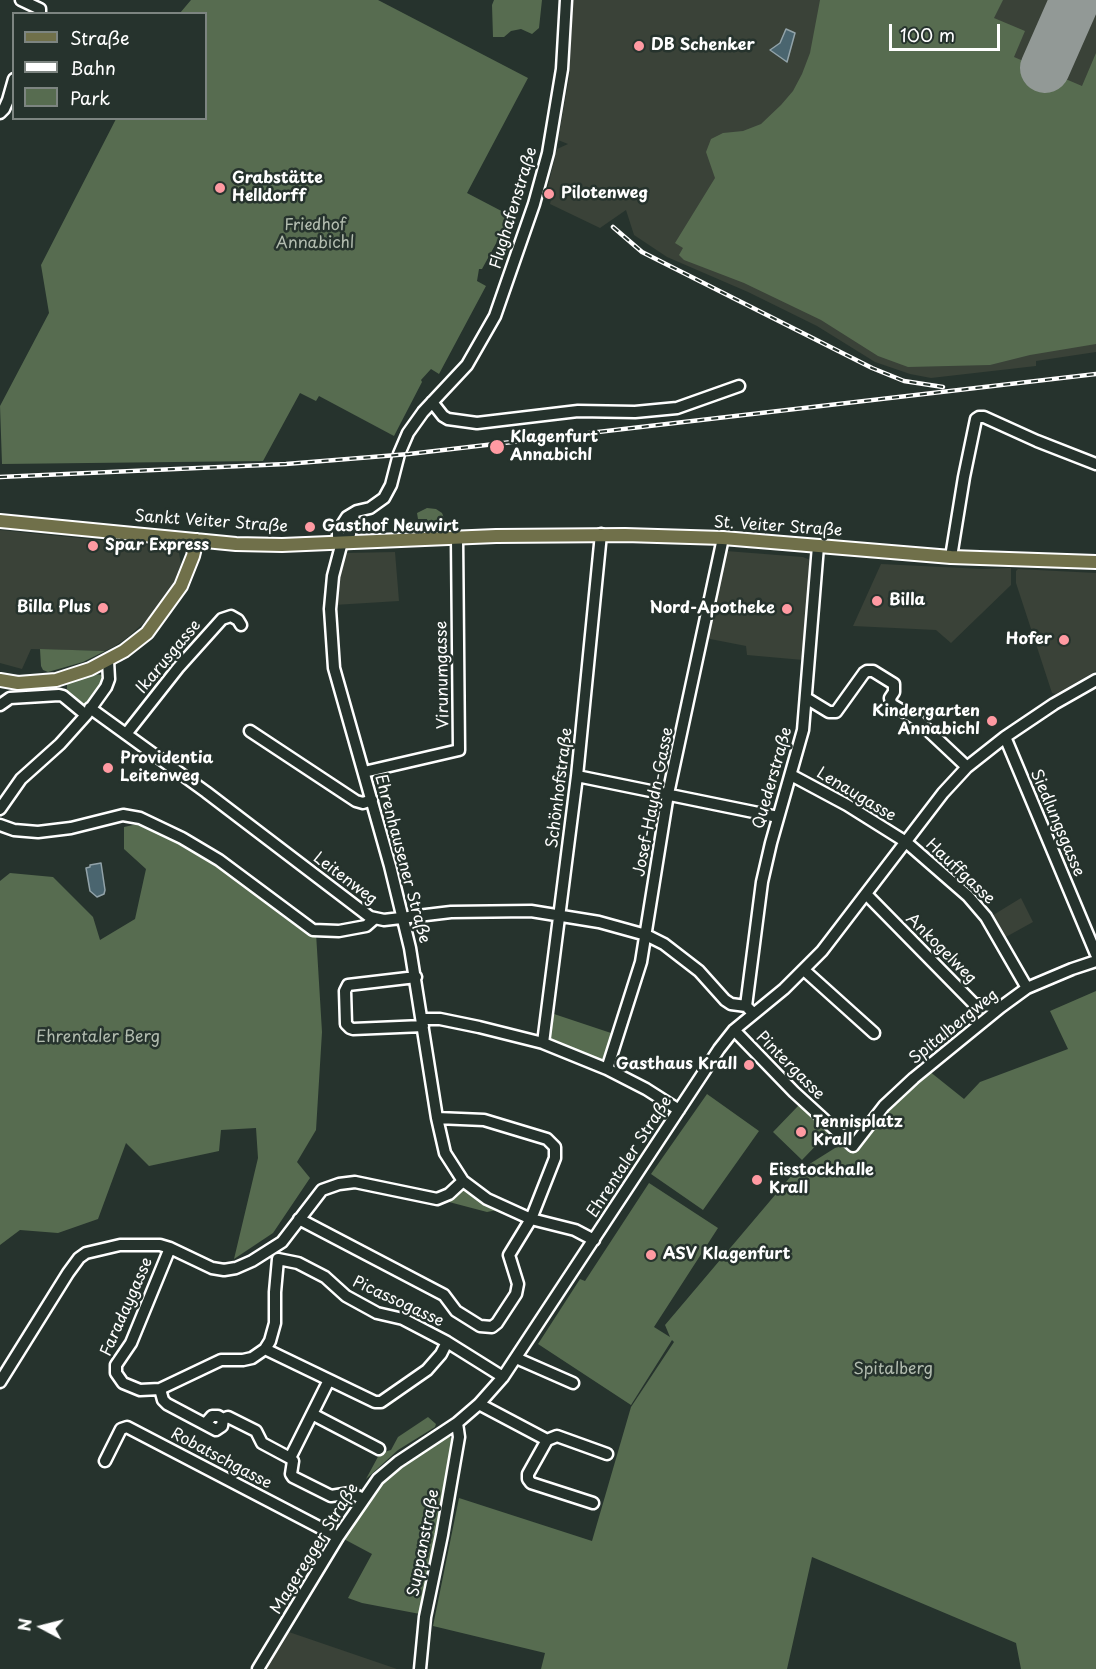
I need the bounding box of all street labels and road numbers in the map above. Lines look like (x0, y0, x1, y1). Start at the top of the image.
street label: Flughafenstraße (486, 145, 542, 271)
street label: Sankt Veiter Straße (134, 507, 288, 537)
street label: St. Veiter Straße (713, 513, 843, 541)
street label: Ikarusgasse (133, 616, 205, 698)
street label: Virunumgasse (432, 621, 454, 729)
street label: Quederstraße (749, 725, 797, 831)
street label: Josef-Haydn-Gasse (630, 726, 678, 878)
street label: Schönhofstraße (543, 727, 577, 849)
street label: Lenaugasse (813, 764, 899, 826)
street label: Siedlungsgasse (1026, 766, 1088, 880)
street label: Ehrenhausener Straße (370, 772, 434, 946)
street label: Hauffgasse (921, 835, 999, 909)
street label: Leitenweg (309, 849, 381, 909)
street label: Ankogelweg (902, 910, 980, 988)
street label: Spitalbergweg (906, 985, 1002, 1069)
street label: Pintergasse (752, 1028, 828, 1104)
street label: Ehrentaler Straße (584, 1093, 676, 1221)
street label: Faradaygasse (97, 1255, 157, 1359)
street label: Picassogasse (349, 1273, 447, 1331)
street label: Robatschgasse (167, 1424, 275, 1494)
street label: Mageregger Straße (267, 1480, 363, 1618)
street label: Suppanstraße (404, 1488, 444, 1598)

